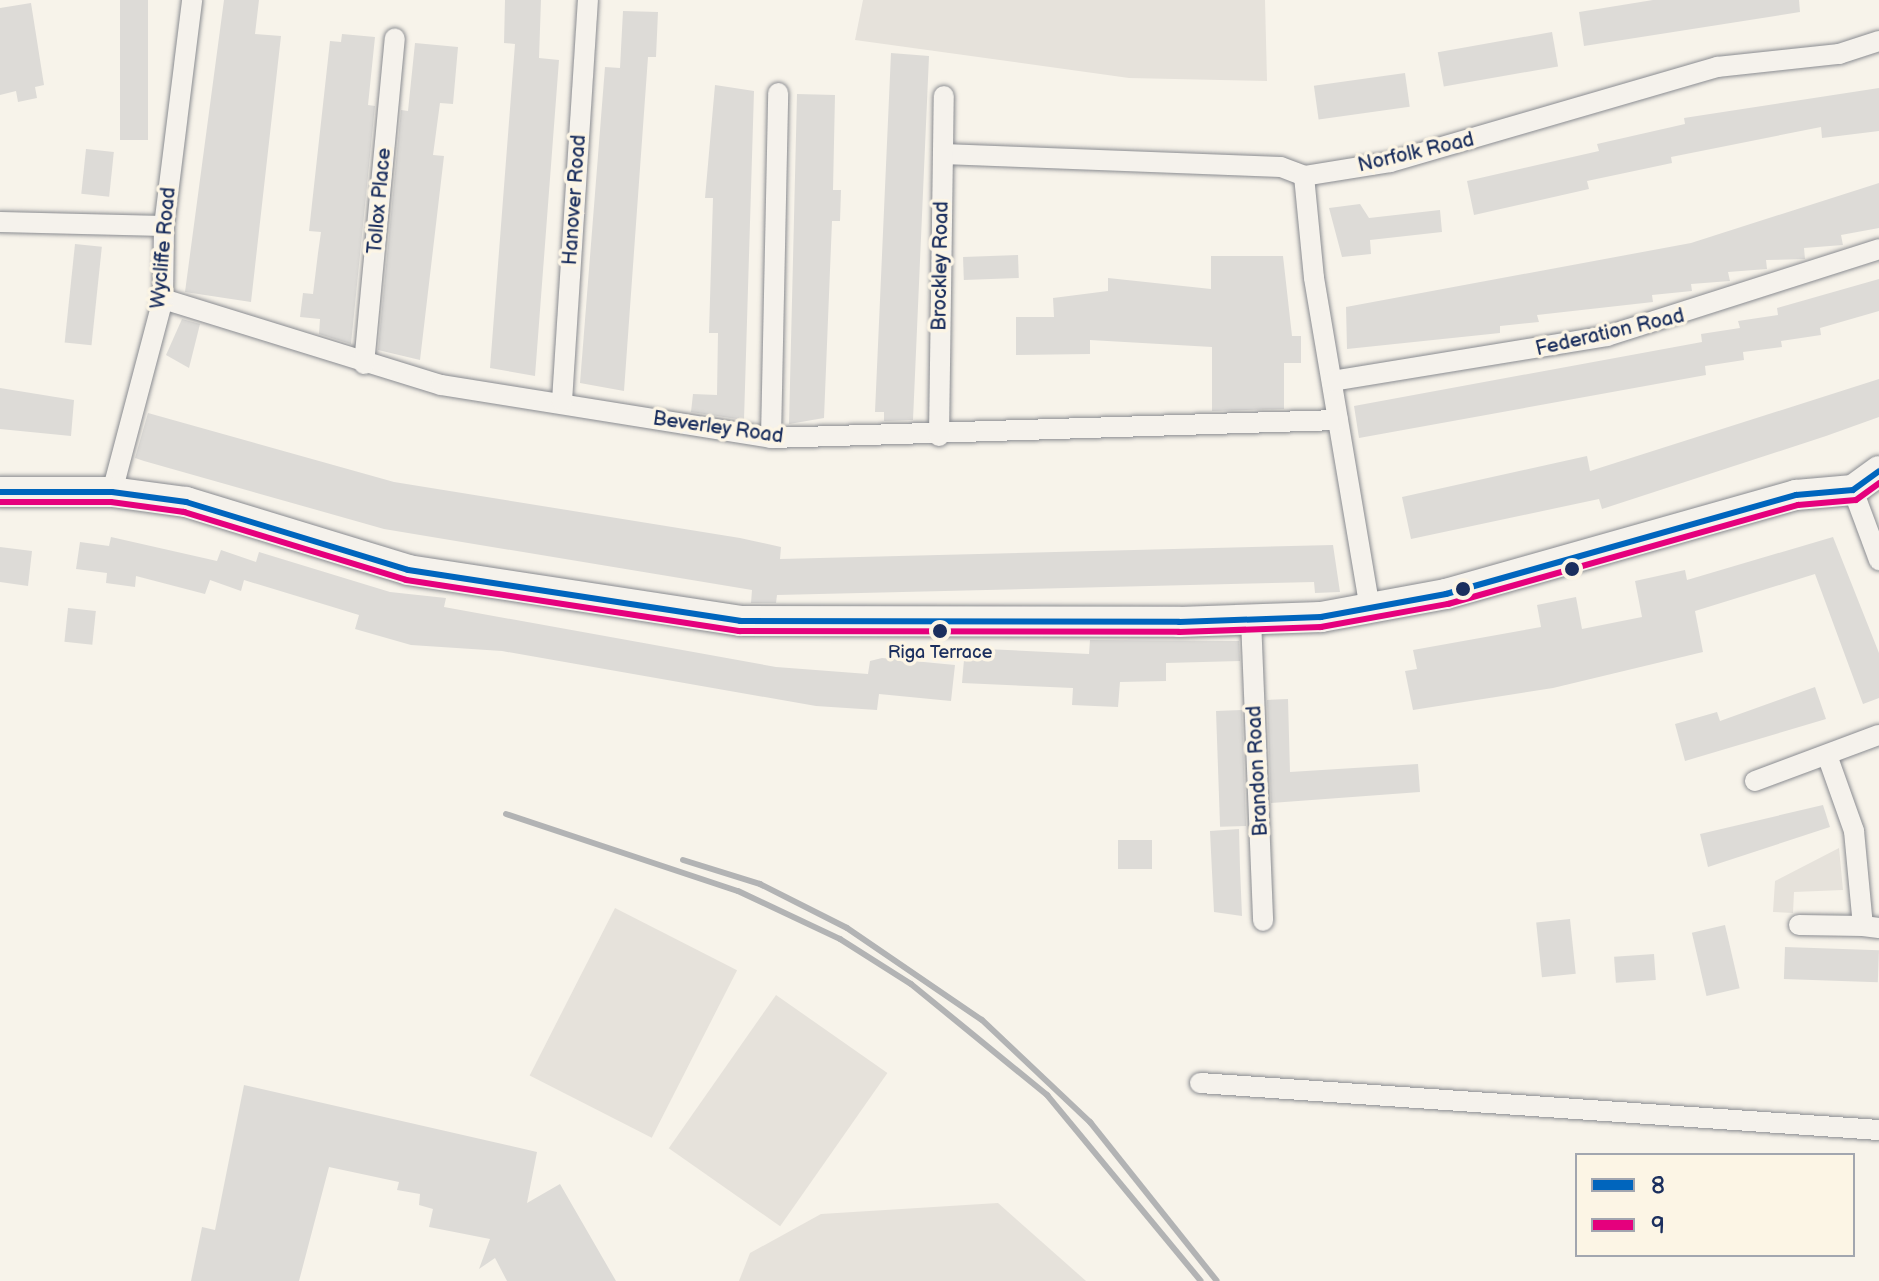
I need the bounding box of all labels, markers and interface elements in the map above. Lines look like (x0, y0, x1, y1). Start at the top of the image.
street label: Norfolk Road (1356, 128, 1476, 178)
street label: Hanover Road (558, 134, 592, 266)
street label: Tollox Place (363, 147, 397, 255)
street label: Wycliffe Road (147, 186, 181, 310)
street label: Brockley Road (928, 200, 954, 332)
street label: Federation Road (1533, 304, 1687, 362)
street label: Beverley Road (651, 407, 785, 449)
unlabelled marker (1564, 561, 1580, 577)
unlabelled marker (1455, 581, 1471, 597)
marker: Riga Terrace (932, 623, 948, 639)
place label: Riga Terrace (887, 642, 993, 664)
street label: Brandon Road (1243, 705, 1273, 837)
legend (1575, 1153, 1855, 1257)
text: 8 (1651, 1171, 1665, 1200)
text: 9 (1651, 1211, 1665, 1240)

